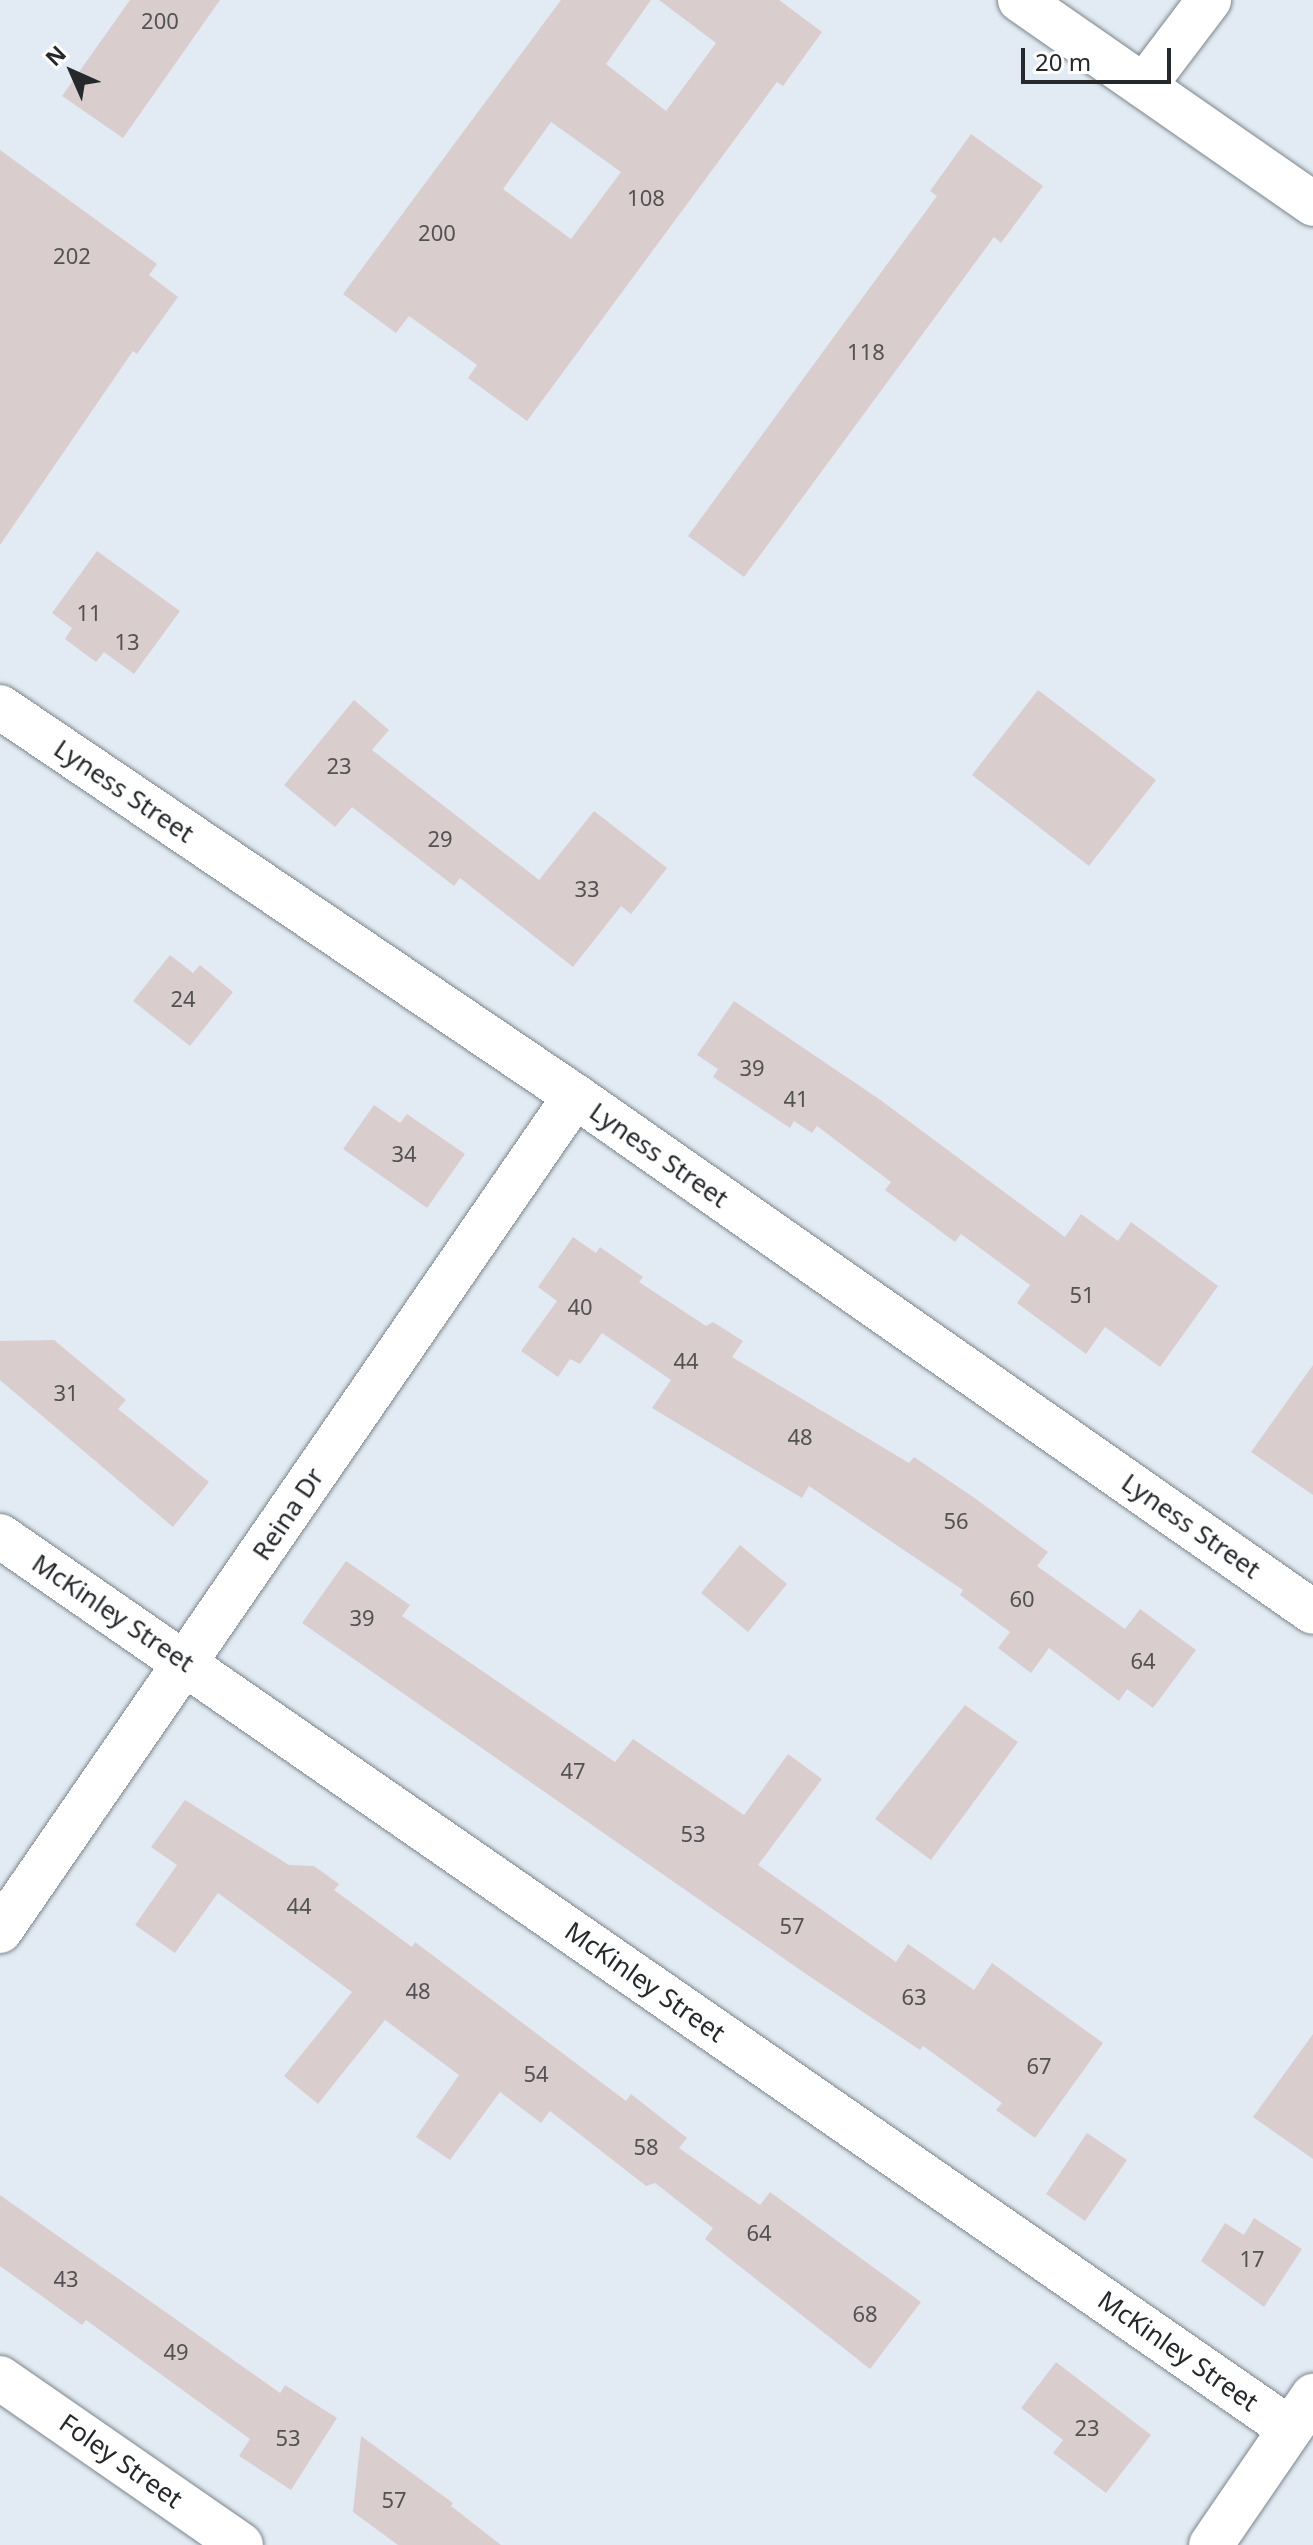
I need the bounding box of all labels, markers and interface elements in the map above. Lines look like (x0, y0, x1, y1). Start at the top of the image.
house number: 200 (141, 8, 179, 34)
north arrow (32, 32, 112, 112)
scale bar (1025, 32, 1175, 82)
text: N (38, 38, 72, 72)
text: 20 m (1035, 45, 1091, 78)
house number: 108 (627, 185, 665, 211)
house number: 200 (418, 220, 456, 246)
house number: 202 (53, 243, 91, 269)
house number: 118 (847, 339, 885, 365)
house number: 11 (76, 600, 102, 626)
house number: 13 (114, 629, 140, 655)
street label: Lyness Street (48, 733, 200, 849)
house number: 23 (326, 753, 352, 779)
house number: 29 (427, 826, 453, 852)
house number: 33 (574, 876, 600, 902)
house number: 24 (170, 986, 196, 1012)
house number: 39 (739, 1055, 765, 1081)
house number: 41 (783, 1086, 809, 1112)
street label: Lyness Street (584, 1096, 734, 1214)
house number: 34 (391, 1141, 417, 1167)
house number: 51 (1069, 1282, 1095, 1308)
house number: 40 (567, 1294, 593, 1320)
house number: 44 (673, 1348, 699, 1374)
house number: 31 (53, 1380, 79, 1406)
house number: 48 (787, 1424, 813, 1450)
street label: Reina Dr (246, 1462, 330, 1566)
street label: Lyness Street (1116, 1467, 1266, 1585)
house number: 56 (943, 1508, 969, 1534)
street label: McKinley Street (26, 1547, 200, 1679)
house number: 60 (1009, 1586, 1035, 1612)
house number: 39 (349, 1605, 375, 1631)
house number: 64 (1130, 1648, 1156, 1674)
house number: 47 (560, 1758, 586, 1784)
house number: 53 (680, 1821, 706, 1847)
house number: 44 (286, 1893, 312, 1919)
house number: 57 (779, 1913, 805, 1939)
street label: McKinley Street (559, 1915, 731, 2049)
house number: 48 (405, 1978, 431, 2004)
house number: 63 (901, 1984, 927, 2010)
house number: 67 (1026, 2053, 1052, 2079)
house number: 54 (523, 2061, 549, 2087)
house number: 58 (633, 2134, 659, 2160)
house number: 64 (746, 2220, 772, 2246)
house number: 17 (1239, 2246, 1265, 2272)
house number: 43 (53, 2266, 79, 2292)
street label: McKinley Street (1092, 2284, 1264, 2418)
house number: 68 (852, 2301, 878, 2327)
house number: 49 (163, 2339, 189, 2365)
street label: Foley Street (54, 2407, 188, 2515)
house number: 23 (1074, 2415, 1100, 2441)
house number: 53 (275, 2425, 301, 2451)
house number: 57 (381, 2487, 407, 2513)

